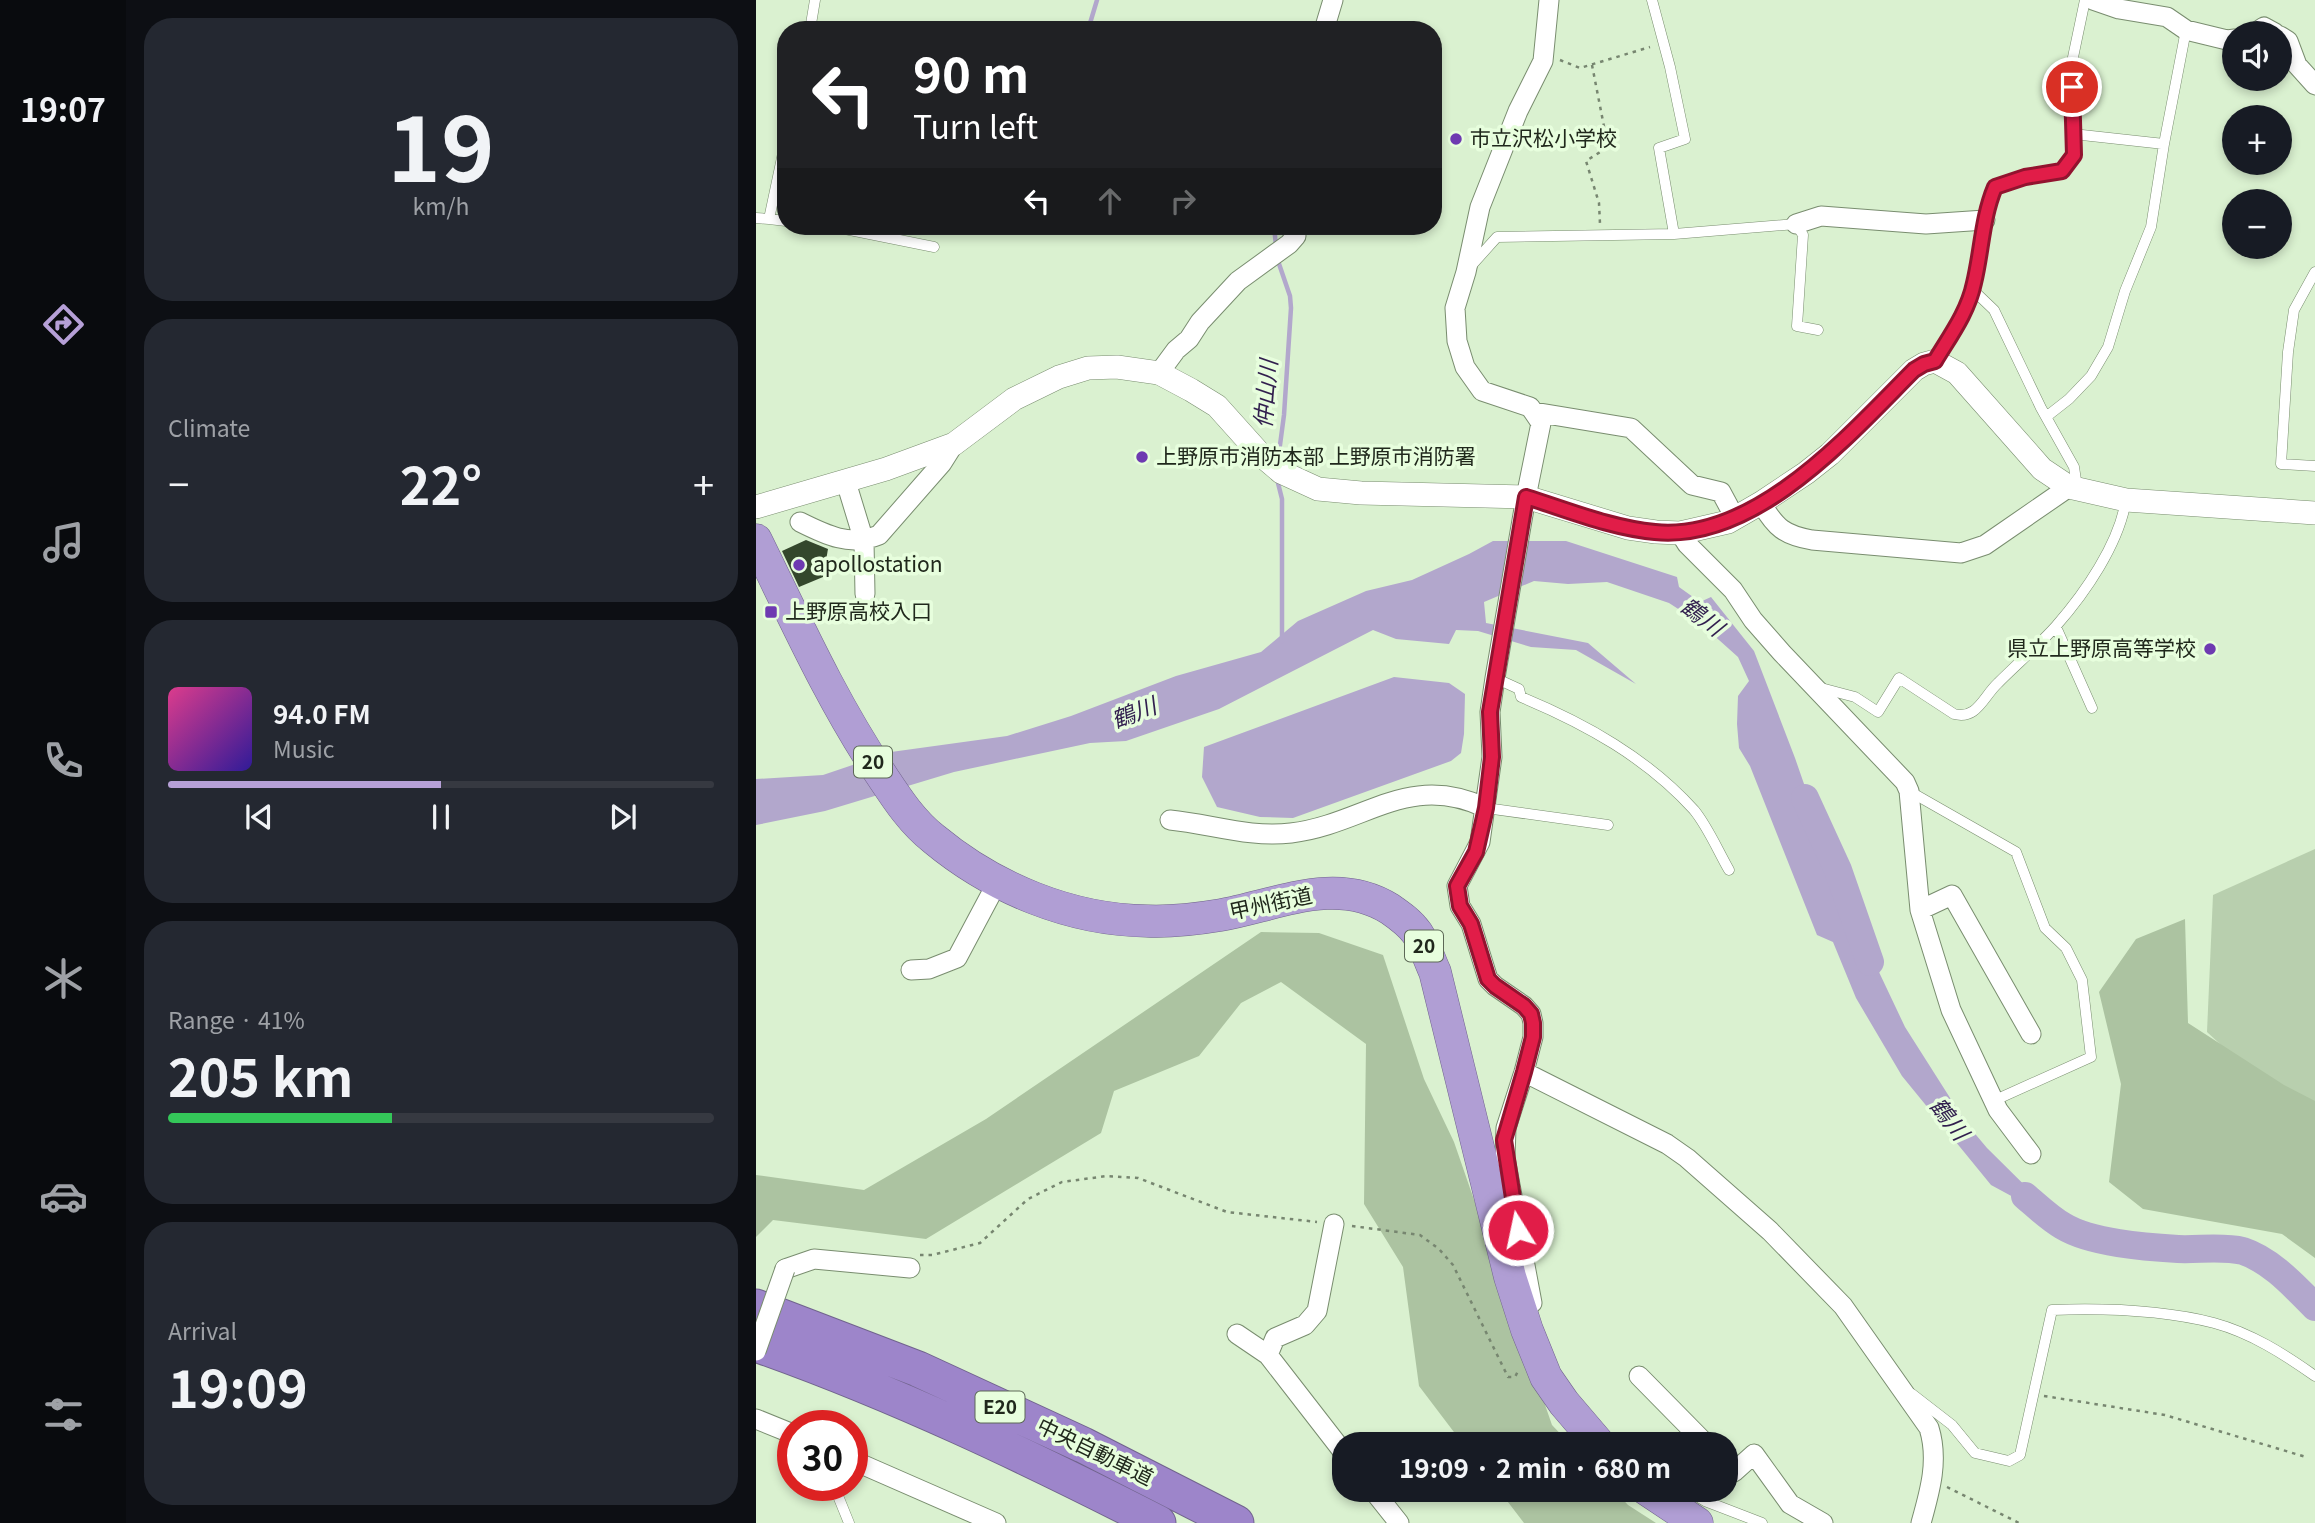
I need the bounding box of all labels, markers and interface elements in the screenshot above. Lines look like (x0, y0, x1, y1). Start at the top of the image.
map controls (2222, 21, 2292, 259)
button: sound (2222, 21, 2292, 91)
text: 90 m (913, 36, 1029, 107)
icon: left (798, 49, 889, 140)
pin (2042, 57, 2102, 117)
icon: arrive (2053, 68, 2091, 106)
text: 19 (387, 76, 495, 208)
text: 19:07 (20, 85, 106, 131)
text: Turn left (913, 102, 1038, 148)
button: + (2222, 105, 2292, 175)
place label: 市立沢松小学校 (1470, 122, 1617, 152)
marker: 市立沢松小学校 (1448, 131, 1464, 147)
icon: left (1018, 182, 1056, 220)
icon: ahead (1091, 182, 1129, 220)
icon: right (1164, 182, 1202, 220)
text: km/h (413, 188, 469, 222)
button: − (2222, 189, 2292, 259)
icon: directions (39, 300, 88, 349)
water label: 仲山川 (1244, 355, 1284, 430)
text: Climate (168, 410, 250, 444)
place label: 上野原市消防本部 上野原市消防署 (1156, 440, 1476, 470)
text: 22° (400, 445, 482, 520)
marker: 上野原市消防本部 上野原市消防署 (1134, 449, 1150, 465)
text: − (168, 455, 189, 510)
text: + (693, 455, 714, 510)
icon: music (39, 518, 88, 567)
place label: apollostation (813, 548, 942, 578)
marker: apollostation (791, 557, 807, 573)
water label: 鶴川 (1675, 588, 1734, 645)
place label: 上野原高校入口 (785, 595, 932, 625)
marker: 上野原高校入口 (763, 604, 779, 620)
place label: 県立上野原高等学校 (2007, 632, 2196, 662)
marker: 県立上野原高等学校 (2202, 641, 2218, 657)
water label: 鶴川 (1106, 686, 1164, 735)
text: 94.0 FM (273, 694, 371, 731)
text: Music (273, 731, 334, 765)
icon: phone (39, 736, 88, 785)
road number: 20 (854, 747, 892, 778)
icon: previous (240, 798, 278, 836)
icon: pause (422, 798, 460, 836)
icon: next (604, 798, 642, 836)
street label: 甲州街道 (1226, 879, 1315, 925)
road number: 20 (1405, 930, 1443, 962)
icon: climate (39, 954, 88, 1003)
text: Range · 41% (168, 1002, 305, 1036)
text: 205 km (168, 1037, 353, 1112)
water label: 鶴川 (1923, 1089, 1980, 1149)
icon: car (39, 1172, 88, 1221)
position arrow (1481, 1193, 1555, 1267)
text: Arrival (168, 1313, 237, 1347)
text: 19:09 (168, 1348, 308, 1423)
icon: filters (39, 1390, 88, 1439)
road number: E20 (975, 1392, 1024, 1422)
street label: 中央自動車道 (1033, 1409, 1159, 1491)
speed limit sign: 30 (777, 1410, 868, 1501)
text: 19:09 · 2 min · 680 m (1399, 1448, 1671, 1485)

